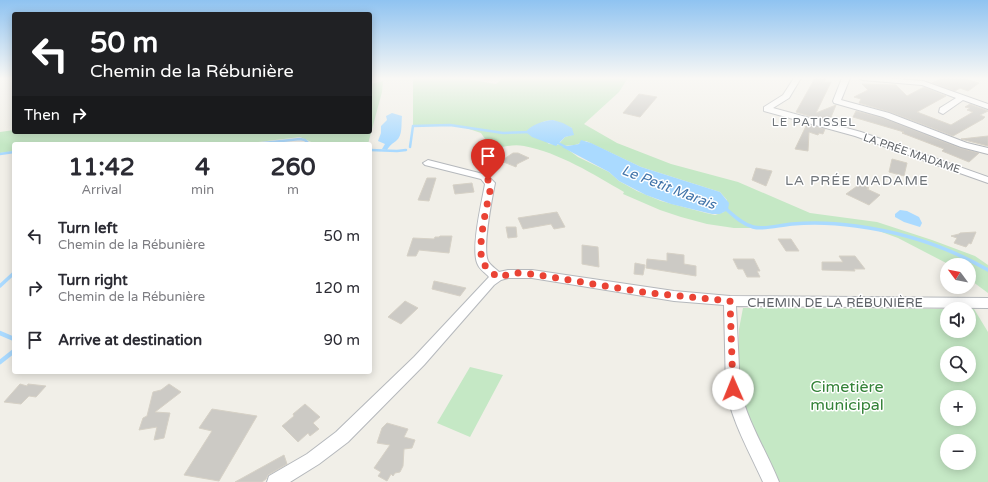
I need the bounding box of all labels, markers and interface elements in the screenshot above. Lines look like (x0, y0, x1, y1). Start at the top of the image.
text: 50 m (90, 26, 158, 60)
icon: left (24, 28, 76, 80)
text: Chemin de la Rébunière (90, 60, 294, 82)
icon: right (68, 104, 90, 126)
text: Then (24, 106, 60, 124)
district label: LE PATISSEL (772, 115, 856, 129)
street label: LA PRÉE MADAME (861, 130, 963, 176)
pin (471, 139, 505, 180)
icon: arrive (477, 145, 499, 167)
text: 11:42 (68, 153, 135, 182)
text: 4 (195, 153, 210, 182)
text: 260 (270, 153, 316, 182)
water label: Le Petit Marais (619, 162, 719, 214)
district label: LA PRÉE MADAME (785, 172, 929, 189)
text: Arrival (81, 182, 122, 198)
text: min (191, 182, 214, 198)
text: m (287, 182, 299, 198)
text: Turn left (58, 219, 118, 237)
icon: left (24, 225, 46, 247)
text: 50 m (323, 227, 360, 245)
text: Chemin de la Rébunière (58, 237, 205, 253)
north arrow (940, 258, 976, 294)
map controls (940, 258, 976, 470)
text: Turn right (58, 271, 128, 289)
icon: right (24, 277, 46, 299)
text: 120 m (314, 279, 360, 297)
text: Chemin de la Rébunière (58, 289, 205, 305)
street label: CHEMIN DE LA RÉBUNIÈRE (747, 295, 923, 311)
button: sound (940, 302, 976, 338)
icon: arrive (24, 329, 46, 351)
text: Arrive at destination (58, 331, 202, 349)
text: 90 m (323, 331, 360, 349)
button: search (940, 346, 976, 382)
position arrow (712, 368, 754, 410)
park label: Cimetière municipal (810, 377, 884, 415)
button: + (940, 390, 976, 426)
button: − (940, 434, 976, 470)

